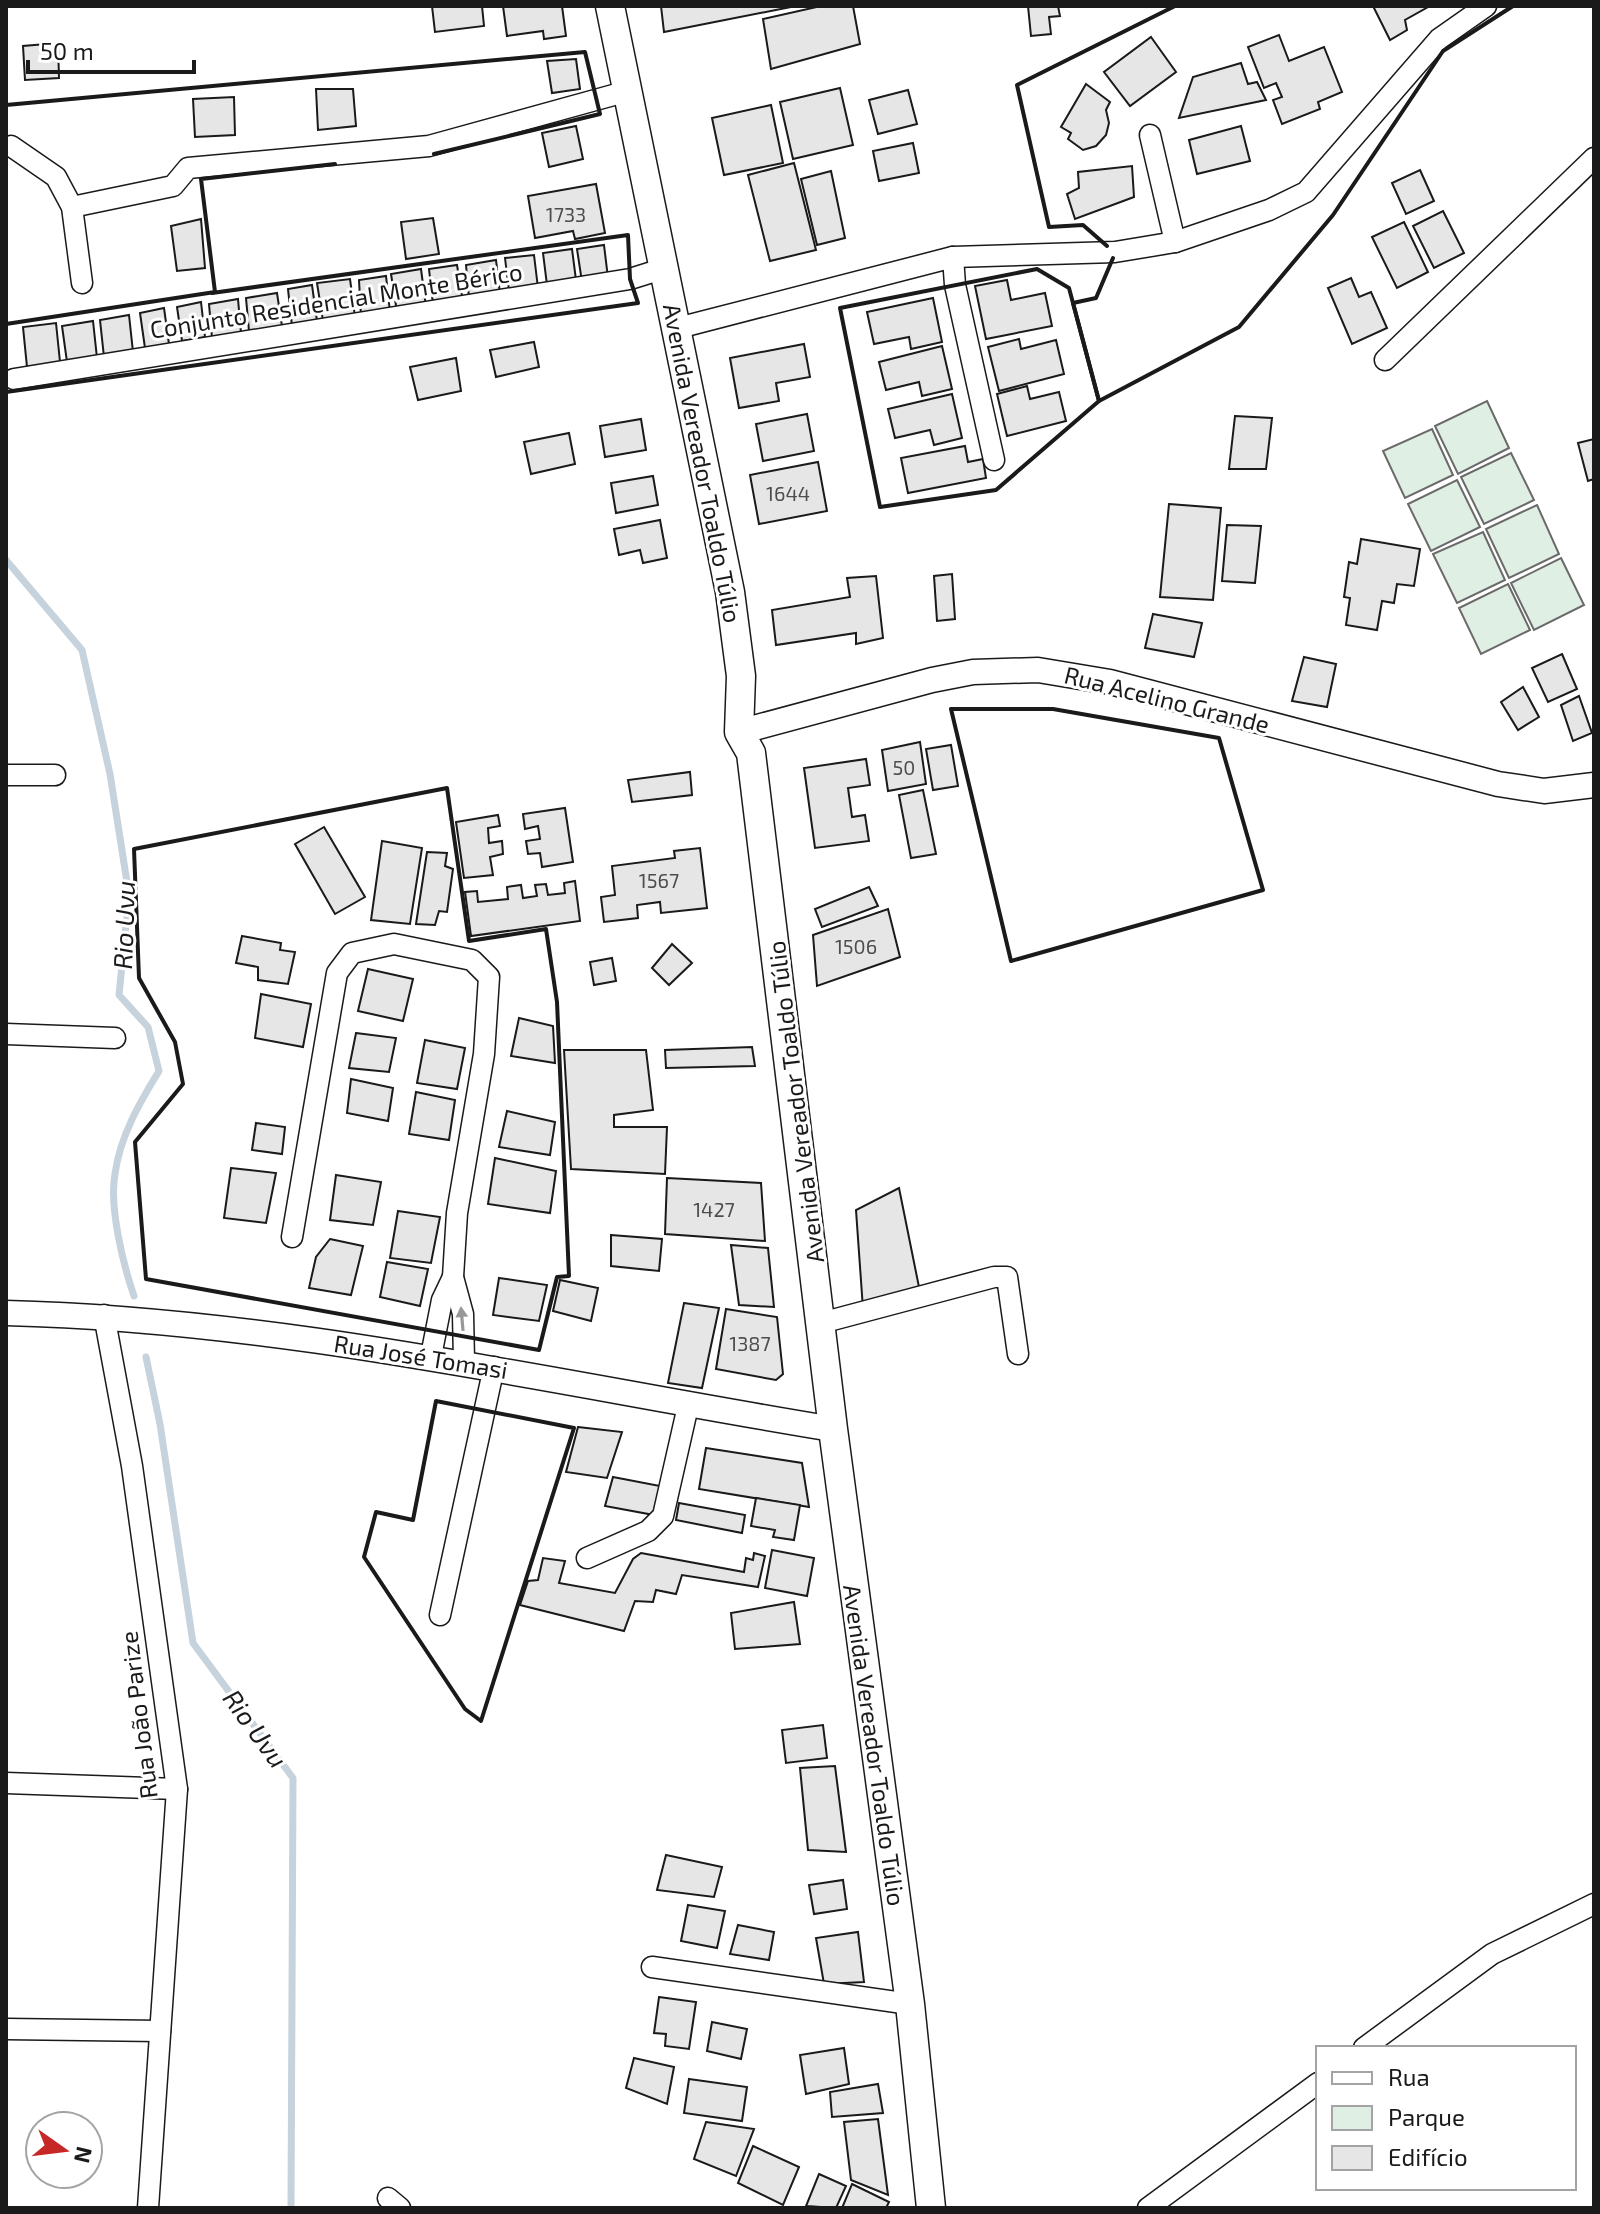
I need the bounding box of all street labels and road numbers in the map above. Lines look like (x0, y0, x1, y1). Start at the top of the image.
street label: Conjunto Residencial Monte Bérico (148, 256, 524, 344)
street label: Avenida Vereador Toaldo Túlio (658, 301, 748, 625)
street label: Rua Acelino Grande (1061, 659, 1273, 739)
street label: Avenida Vereador Toaldo Túlio (761, 939, 829, 1265)
street label: Rua José Tomasi (332, 1328, 510, 1384)
street label: Avenida Vereador Toaldo Túlio (838, 1582, 912, 1908)
street label: Rua João Parize (113, 1630, 163, 1800)

